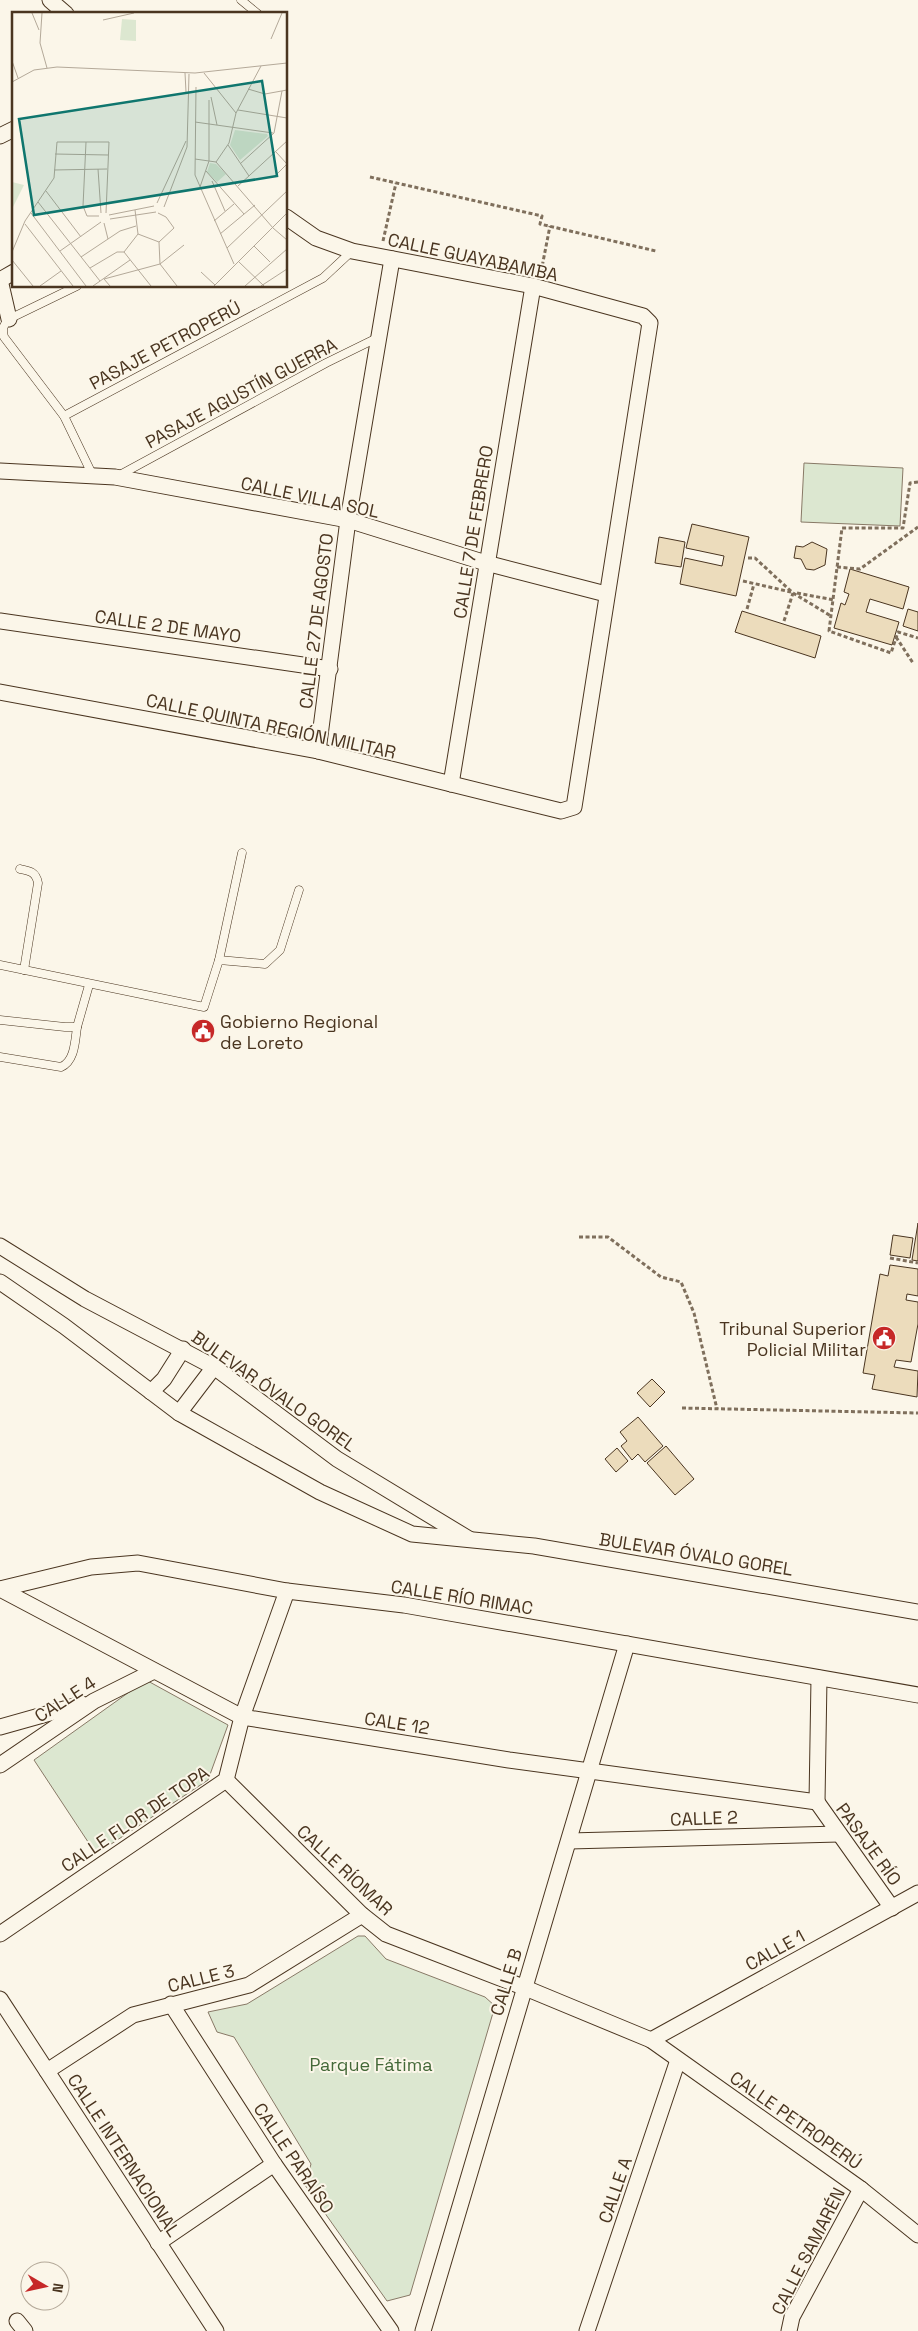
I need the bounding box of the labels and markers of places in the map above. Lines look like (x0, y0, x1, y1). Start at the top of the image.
place label: Gobierno Regional de Loreto (220, 1010, 378, 1054)
public building icon: Gobierno Regional de Loreto (190, 1018, 216, 1044)
place label: Tribunal Superior Policial Militar (719, 1317, 866, 1361)
public building icon: Tribunal Superior Policial Militar (871, 1325, 897, 1351)

